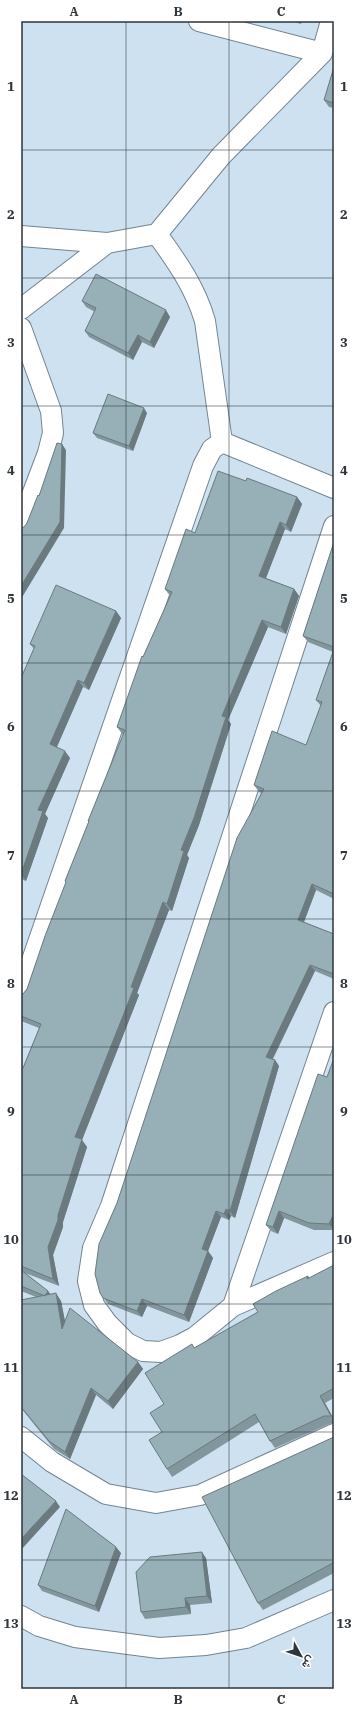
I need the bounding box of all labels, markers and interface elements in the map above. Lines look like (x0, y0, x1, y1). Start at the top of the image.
text: A (69, 3, 79, 20)
text: B (173, 3, 183, 20)
text: C (277, 3, 286, 20)
text: 1 (7, 78, 15, 95)
text: 1 (340, 78, 348, 95)
text: 2 (7, 206, 15, 223)
text: 2 (340, 206, 348, 223)
text: 3 (7, 334, 15, 351)
text: 3 (340, 334, 348, 351)
text: 4 (7, 462, 15, 479)
text: 4 (340, 462, 348, 479)
text: 5 (7, 590, 15, 607)
text: 5 (340, 590, 348, 607)
text: 6 (7, 718, 15, 735)
text: 6 (340, 718, 348, 735)
text: 7 (7, 847, 15, 864)
text: 7 (340, 847, 348, 864)
text: 8 (7, 975, 15, 992)
text: 8 (340, 975, 348, 992)
text: 9 (7, 1103, 15, 1120)
text: 9 (340, 1103, 348, 1120)
text: 10 (3, 1231, 19, 1248)
text: 10 (336, 1231, 352, 1248)
text: 11 (3, 1359, 19, 1376)
text: 11 (336, 1359, 352, 1376)
text: 12 (3, 1487, 19, 1504)
text: 12 (336, 1487, 352, 1504)
text: 13 (3, 1615, 19, 1632)
text: 13 (336, 1615, 352, 1632)
north arrow (281, 1636, 321, 1676)
text: ش (299, 1653, 318, 1672)
text: A (69, 1691, 79, 1708)
text: B (173, 1691, 183, 1708)
text: C (277, 1691, 286, 1708)

